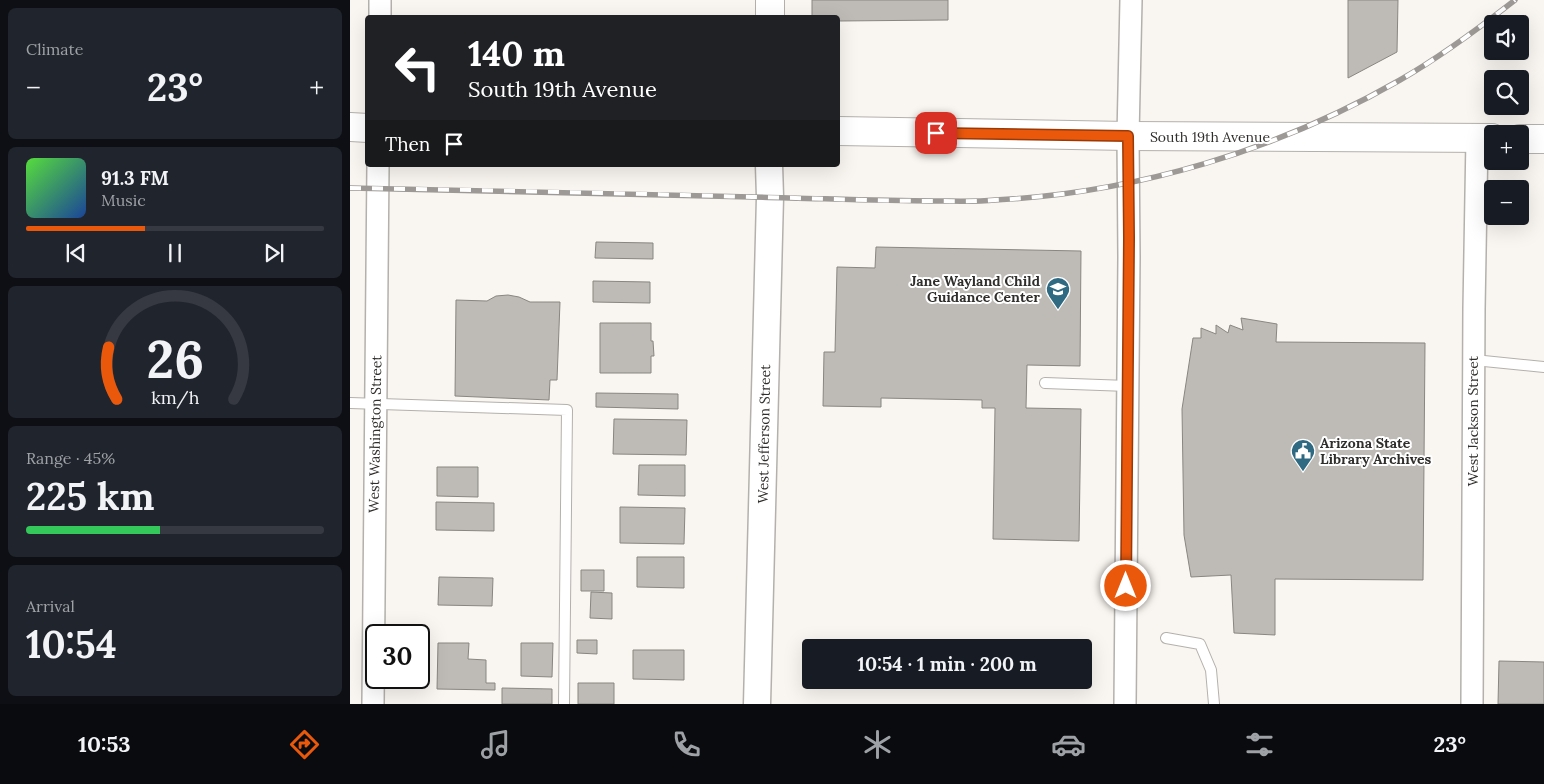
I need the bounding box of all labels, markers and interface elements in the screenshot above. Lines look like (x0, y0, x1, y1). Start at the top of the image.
map controls (1484, 15, 1529, 225)
button: sound (1484, 15, 1529, 60)
text: 140 m (468, 31, 565, 76)
icon: left (385, 35, 450, 100)
text: Climate (26, 39, 83, 59)
text: 23° (147, 63, 203, 111)
text: − (26, 70, 41, 106)
text: + (309, 70, 324, 106)
button: search (1484, 70, 1529, 115)
text: South 19th Avenue (468, 75, 657, 103)
pin (915, 112, 957, 154)
icon: arrive (922, 119, 950, 147)
button: + (1484, 125, 1529, 170)
street label: South 19th Avenue (1150, 128, 1270, 146)
icon: arrive (440, 130, 468, 158)
text: Then (385, 132, 430, 156)
text: 91.3 FM (101, 166, 169, 190)
button: − (1484, 180, 1529, 225)
text: Music (101, 190, 146, 210)
icon: previous (62, 239, 90, 267)
icon: pause (161, 239, 189, 267)
icon: next (260, 239, 288, 267)
place label: Jane Wayland Child Guidance Center (910, 272, 1040, 306)
school or university icon: Jane Wayland Child Guidance Center (1045, 276, 1071, 310)
text: 26 (146, 326, 204, 392)
street label: West Washington Street (365, 354, 385, 513)
street label: West Jackson Street (1464, 355, 1482, 486)
street label: West Jefferson Street (754, 364, 774, 504)
text: km/h (151, 386, 199, 409)
place label: Arizona State Library Archives (1320, 434, 1432, 468)
public building icon: Arizona State Library Archives (1290, 438, 1316, 472)
text: Range · 45% (26, 448, 115, 468)
text: 225 km (26, 472, 155, 520)
position arrow (1099, 559, 1151, 611)
text: Arrival (26, 596, 75, 616)
text: 10:54 (26, 620, 117, 668)
speed limit sign: 30 (365, 624, 430, 689)
text: 10:54 · 1 min · 200 m (857, 652, 1037, 676)
icon: directions (287, 727, 322, 762)
icon: music (478, 727, 513, 762)
icon: phone (669, 727, 704, 762)
icon: climate (860, 727, 895, 762)
icon: car (1051, 727, 1086, 762)
icon: filters (1242, 727, 1277, 762)
text: 10:53 (78, 730, 131, 758)
text: 23° (1433, 730, 1466, 758)

